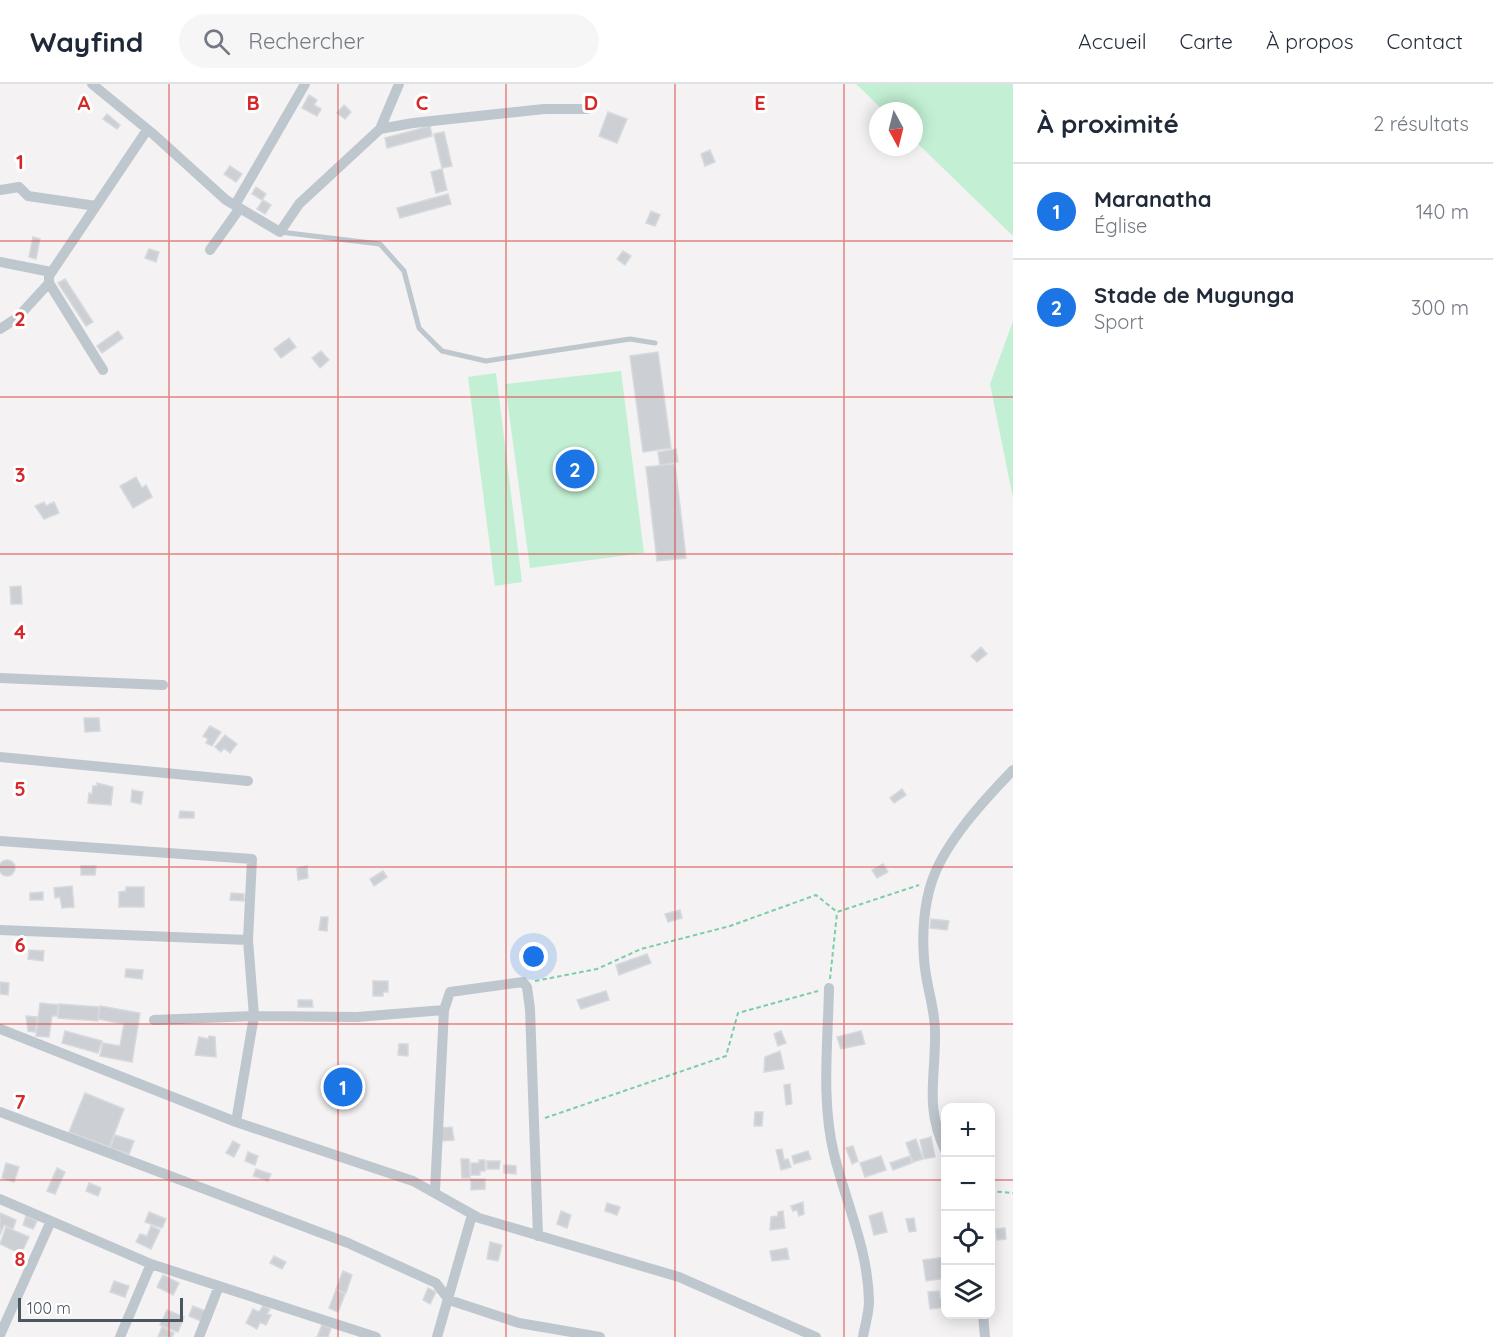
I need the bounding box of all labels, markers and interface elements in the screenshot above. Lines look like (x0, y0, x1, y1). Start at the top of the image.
search box (179, 14, 599, 68)
text: Wayfind (30, 24, 143, 59)
icon: search (200, 25, 233, 58)
text: Rechercher (248, 27, 364, 55)
text: Accueil (1078, 28, 1147, 54)
text: Carte (1180, 28, 1233, 54)
text: À propos (1266, 28, 1354, 54)
text: Contact (1387, 28, 1463, 54)
text: A (78, 90, 91, 115)
text: B (246, 90, 260, 115)
text: C (416, 90, 429, 115)
text: D (584, 90, 598, 115)
text: E (754, 90, 766, 115)
north arrow (869, 102, 923, 156)
text: À proximité (1037, 107, 1179, 140)
text: 2 résultats (1373, 111, 1469, 136)
text: 1 (16, 149, 24, 174)
text: Maranatha (1094, 185, 1212, 213)
text: 1 (1053, 199, 1060, 224)
text: 140 m (1416, 199, 1469, 224)
text: Église (1094, 213, 1147, 238)
text: Stade de Mugunga (1094, 281, 1294, 309)
text: 2 (1051, 295, 1062, 320)
text: 300 m (1411, 295, 1469, 320)
text: 2 (14, 306, 26, 331)
text: Sport (1094, 309, 1144, 334)
pin: 2 (556, 446, 594, 492)
text: 3 (15, 462, 25, 487)
text: 4 (14, 619, 26, 644)
text: 5 (14, 776, 26, 801)
text: 6 (14, 932, 26, 957)
your location (519, 942, 548, 971)
pin: 1 (324, 1064, 362, 1110)
text: 7 (15, 1089, 26, 1114)
map controls (941, 1103, 995, 1319)
button: + (941, 1103, 995, 1157)
button: − (941, 1157, 995, 1211)
button: locate (941, 1211, 995, 1265)
text: 8 (15, 1246, 26, 1271)
button: layers (941, 1265, 995, 1319)
scale bar (18, 1295, 183, 1322)
text: 100 m (27, 1298, 71, 1318)

